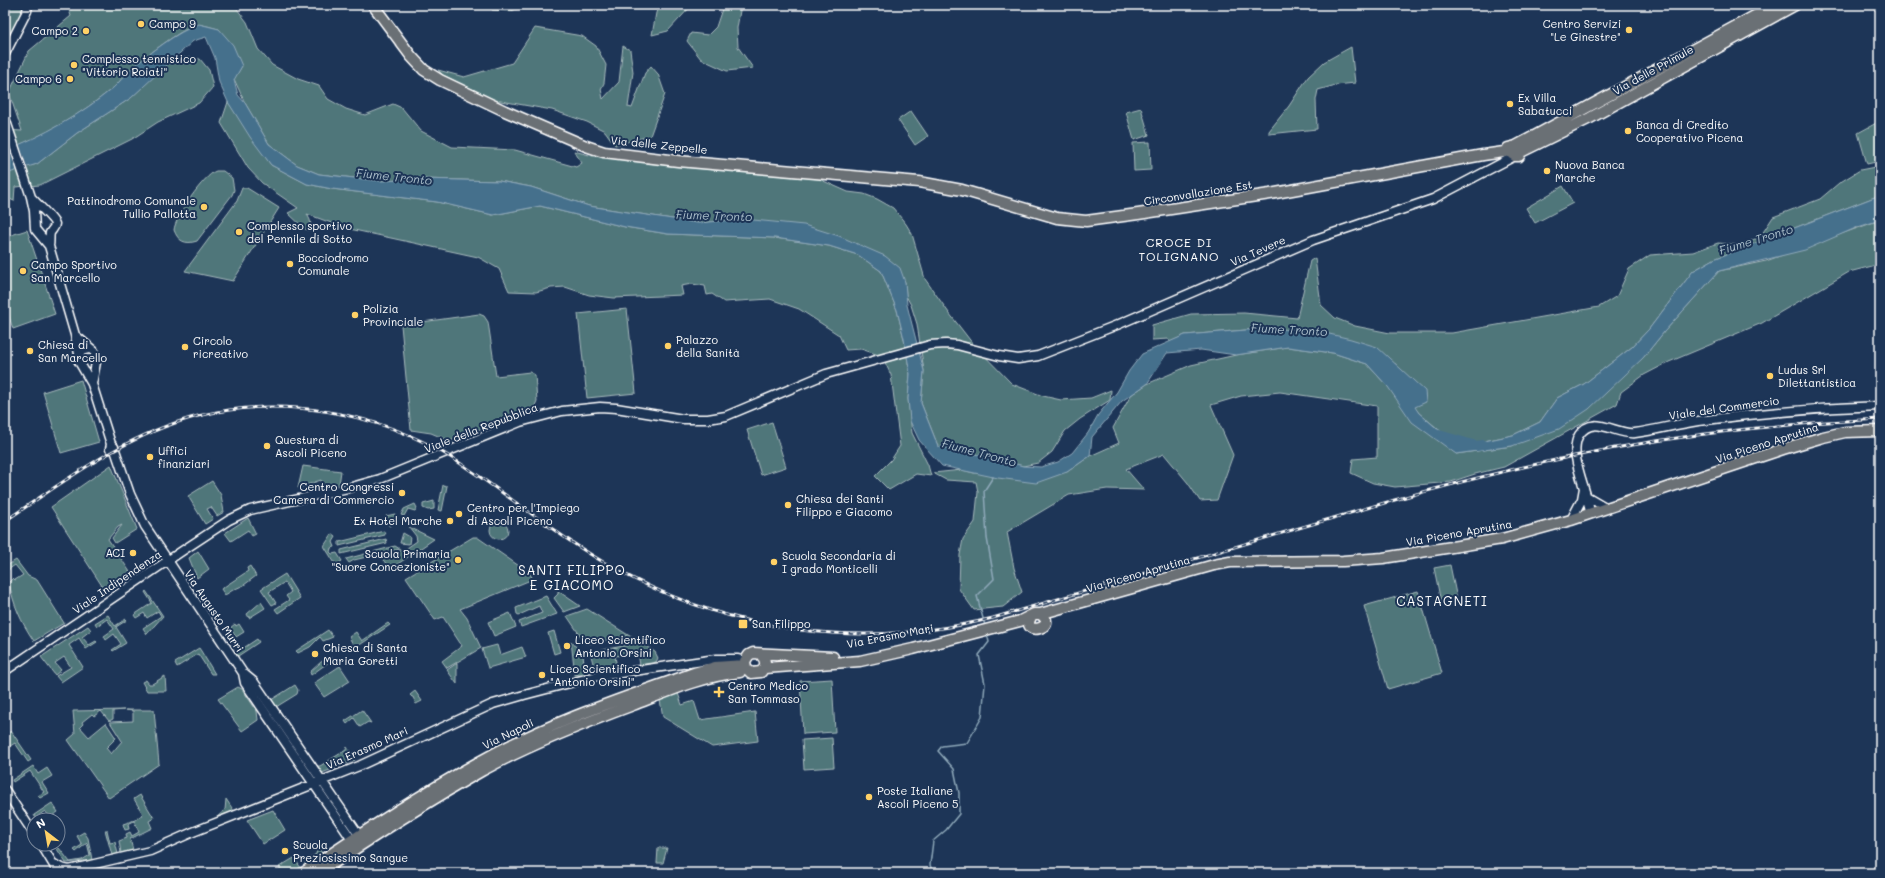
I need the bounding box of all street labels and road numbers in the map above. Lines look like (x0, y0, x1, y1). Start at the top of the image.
street label: Via delle Primule (1610, 41, 1696, 98)
street label: Via delle Zeppelle (610, 132, 708, 157)
street label: Circonvallazione Est (1143, 176, 1253, 209)
street label: Via Tevere (1228, 232, 1288, 269)
street label: Viale del Commercio (1668, 392, 1780, 423)
street label: Viale della Repubblica (422, 399, 540, 456)
street label: Via Piceno Aprutina (1713, 419, 1820, 466)
street label: Via Piceno Aprutina (1405, 516, 1513, 549)
street label: Viale Indipendenza (69, 546, 164, 617)
street label: Via Piceno Aprutina (1084, 551, 1192, 596)
street label: Via Augusto Murri (181, 567, 248, 655)
street label: Via Erasmo Mari (845, 620, 935, 651)
street label: Via Napoli (480, 715, 536, 752)
street label: Via Erasmo Mari (323, 723, 410, 772)

